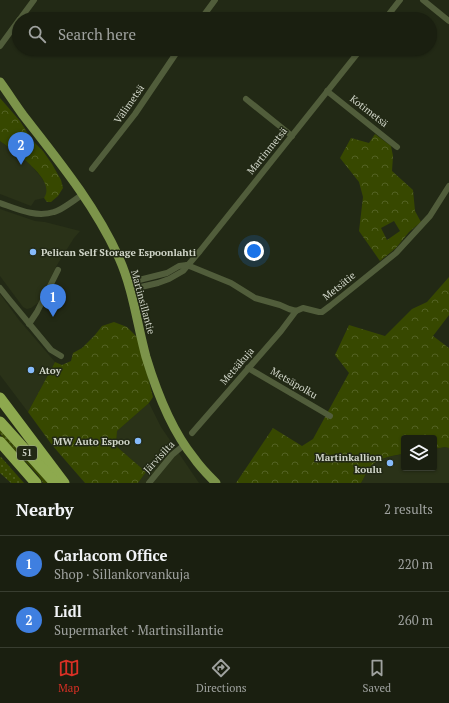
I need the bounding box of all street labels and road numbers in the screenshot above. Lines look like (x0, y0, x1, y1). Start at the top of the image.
street label: Välimetsä (111, 82, 147, 126)
street label: Kotimetsä (347, 92, 391, 130)
street label: Martinmetsä (244, 125, 290, 177)
street label: Martinsillantie (128, 268, 158, 336)
street label: Metsätie (320, 269, 358, 303)
street label: Metsäkuja (217, 345, 257, 387)
street label: Metsäpolku (268, 364, 320, 402)
street label: Järvisilta (141, 438, 177, 476)
road number: 51 (17, 446, 37, 460)

